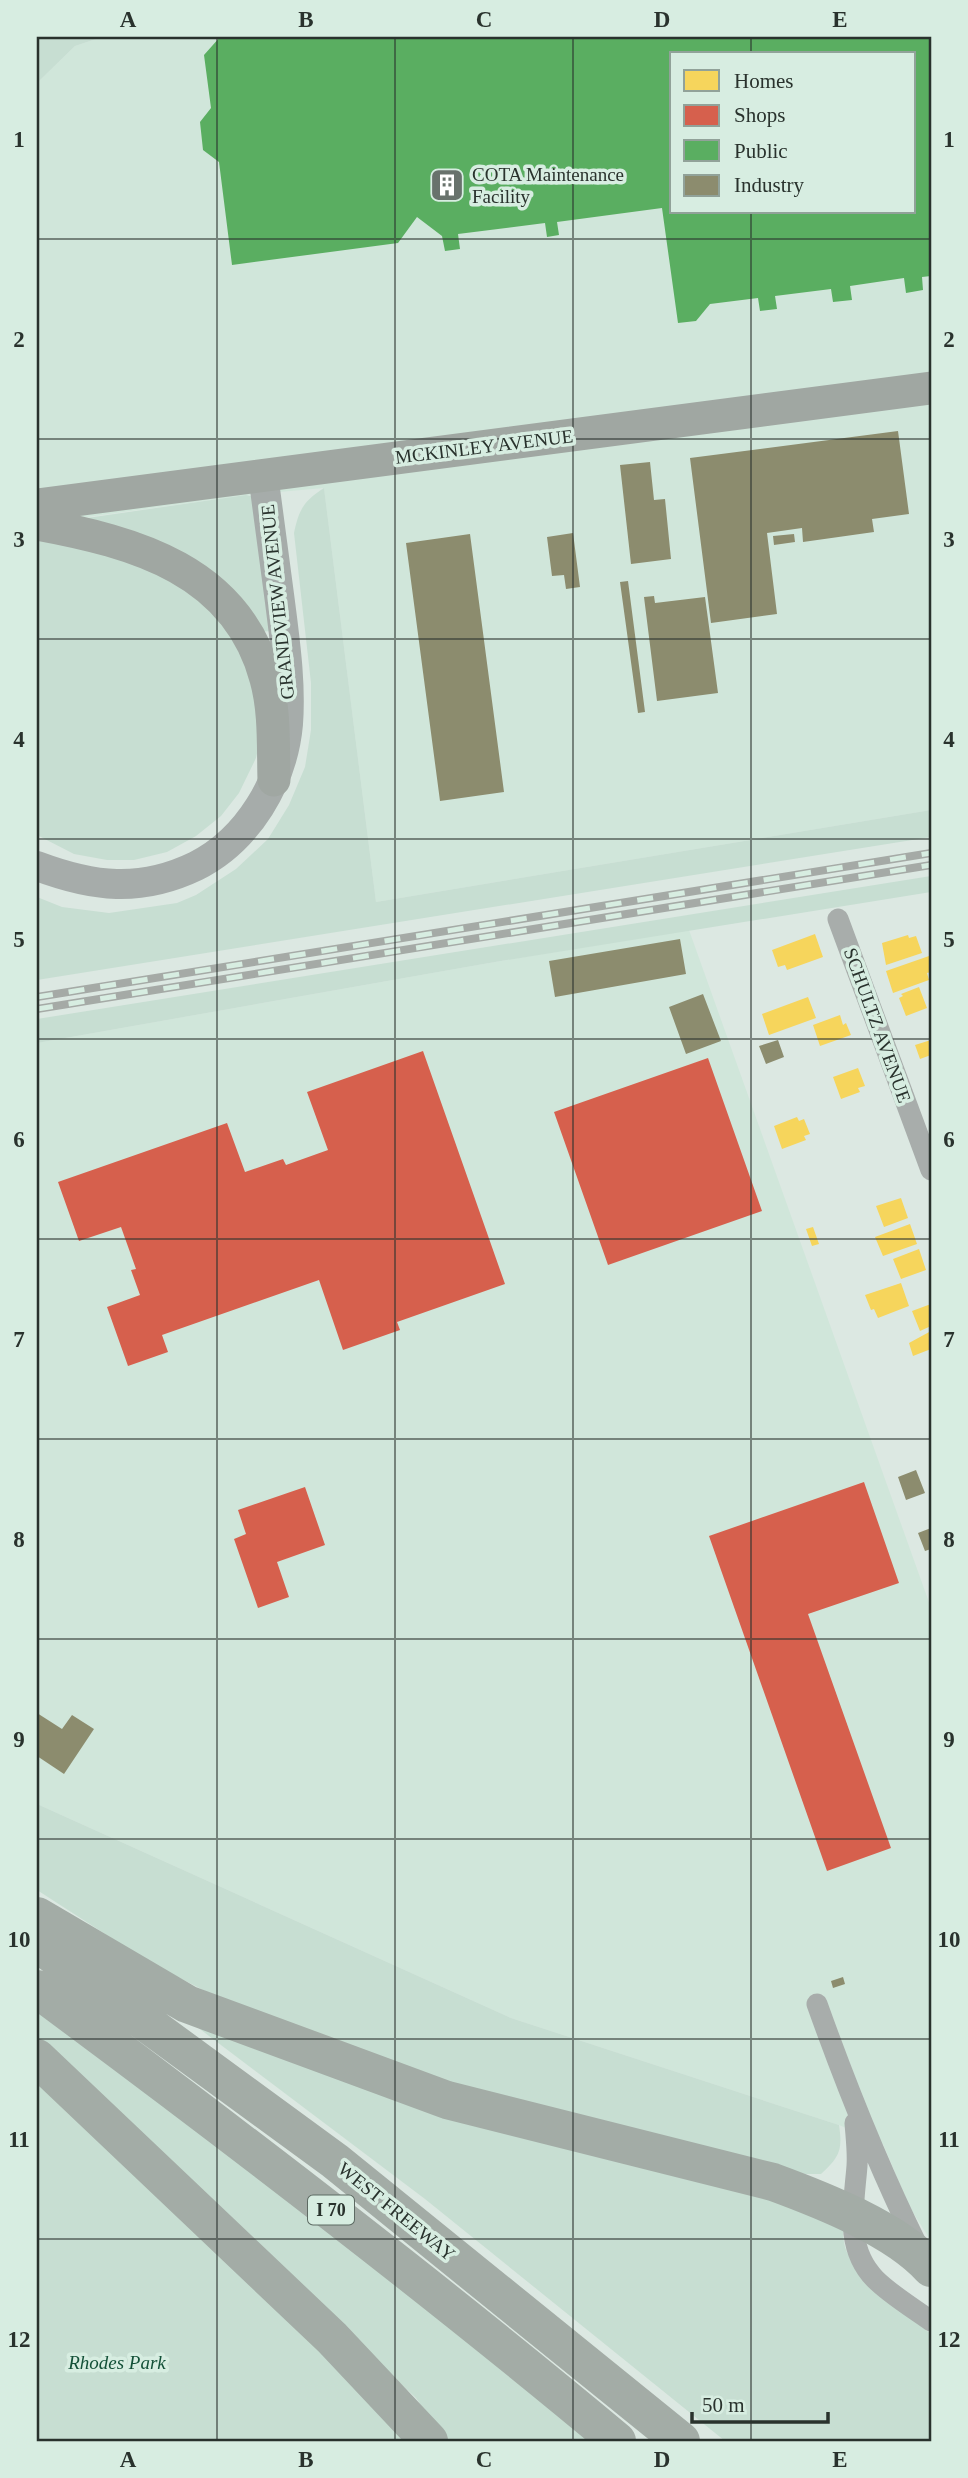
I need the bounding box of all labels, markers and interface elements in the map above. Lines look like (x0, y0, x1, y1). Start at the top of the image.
text: A (120, 7, 137, 32)
text: B (298, 7, 314, 32)
text: C (476, 7, 492, 32)
text: D (654, 7, 670, 32)
text: E (832, 7, 848, 32)
legend (670, 52, 916, 214)
text: Homes (734, 69, 794, 93)
text: Shops (734, 103, 785, 127)
text: 1 (13, 127, 25, 152)
text: 1 (943, 127, 955, 152)
text: Public (734, 139, 788, 163)
place label: COTA Maintenance Facility (472, 164, 624, 207)
building icon: COTA Maintenance Facility (428, 166, 466, 204)
text: Industry (734, 173, 804, 197)
text: 2 (13, 327, 25, 352)
text: 2 (943, 327, 955, 352)
street label: MCKINLEY AVENUE (394, 425, 574, 468)
street label: GRANDVIEW AVENUE (257, 503, 298, 701)
text: 3 (13, 527, 25, 552)
text: 3 (943, 527, 955, 552)
text: 4 (13, 727, 25, 752)
text: 4 (943, 727, 955, 752)
text: 5 (13, 927, 25, 952)
text: 5 (943, 927, 955, 952)
street label: SCHULTZ AVENUE (840, 945, 915, 1105)
text: 6 (13, 1127, 25, 1152)
text: 6 (943, 1127, 955, 1152)
text: 7 (13, 1327, 25, 1352)
text: 7 (943, 1327, 955, 1352)
text: 8 (13, 1527, 25, 1552)
text: 8 (943, 1527, 955, 1552)
text: 9 (13, 1727, 25, 1752)
text: 9 (943, 1727, 955, 1752)
text: 10 (8, 1927, 31, 1952)
text: 10 (938, 1927, 961, 1952)
text: 11 (8, 2127, 30, 2152)
text: 11 (938, 2127, 960, 2152)
street label: WEST FREEWAY (334, 2158, 459, 2265)
road number: I 70 (308, 2196, 354, 2224)
text: 12 (8, 2327, 31, 2352)
text: 12 (938, 2327, 961, 2352)
park label: Rhodes Park (67, 2352, 166, 2373)
scale bar (692, 2380, 828, 2424)
text: 50 m (702, 2393, 745, 2417)
text: A (120, 2447, 137, 2472)
text: B (298, 2447, 314, 2472)
text: C (476, 2447, 492, 2472)
text: D (654, 2447, 670, 2472)
text: E (832, 2447, 848, 2472)

